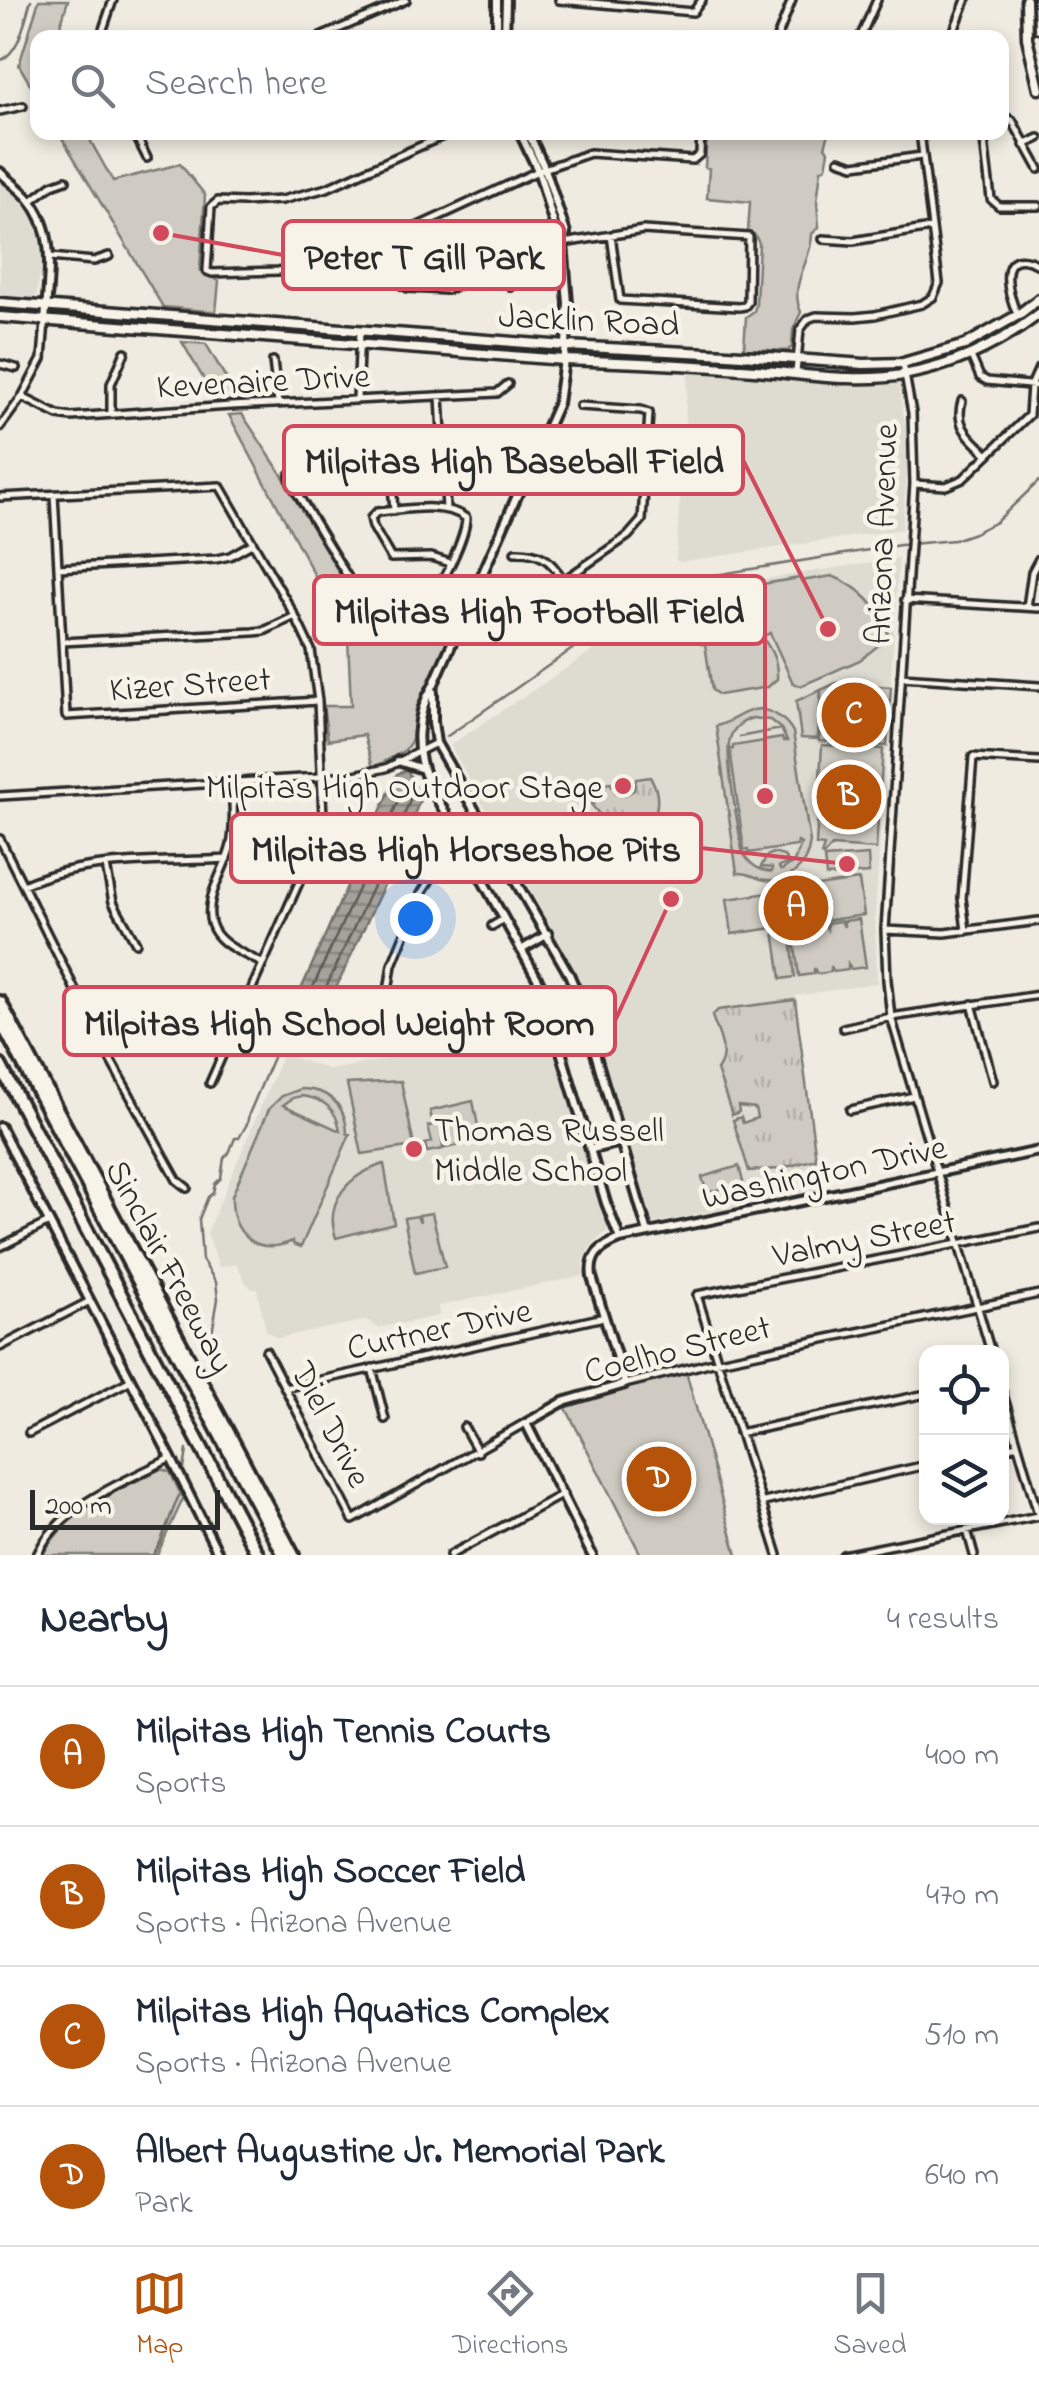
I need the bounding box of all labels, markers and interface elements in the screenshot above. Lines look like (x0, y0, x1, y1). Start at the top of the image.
search box (30, 30, 1009, 140)
text: Search here (145, 57, 327, 113)
icon: search (65, 58, 120, 113)
callout: Peter T Gill Park (283, 221, 564, 289)
text: Peter T Gill Park (304, 232, 546, 288)
street label: Jacklin Road (497, 292, 681, 353)
street label: Kevenaire Drive (155, 352, 372, 415)
street label: Arizona Avenue (855, 422, 914, 646)
callout: Milpitas High Baseball Field (284, 426, 743, 494)
text: Milpitas High Baseball Field (304, 436, 724, 492)
callout: Milpitas High Football Field (314, 576, 765, 644)
text: Milpitas High Football Field (334, 586, 745, 642)
street label: Kizer Street (108, 655, 273, 718)
pin: C (822, 678, 886, 752)
pin: B (816, 760, 882, 834)
place label: Milpitas High Outdoor Stage (206, 764, 603, 815)
marker: Milpitas High Outdoor Stage (612, 775, 634, 797)
callout: Milpitas High Horseshoe Pits (231, 814, 701, 882)
text: Milpitas High Horseshoe Pits (251, 824, 681, 880)
pin: A (764, 870, 828, 946)
your location (390, 893, 441, 944)
callout: Milpitas High School Weight Room (64, 987, 615, 1055)
text: Milpitas High School Weight Room (84, 998, 594, 1054)
place label: Thomas Russell Middle School (434, 1107, 664, 1198)
street label: Washington Drive (698, 1124, 952, 1225)
marker: Thomas Russell Middle School (403, 1138, 425, 1160)
street label: Sinclair Freeway (90, 1152, 246, 1384)
street label: Valmy Street (768, 1198, 960, 1283)
street label: Curtner Drive (343, 1287, 537, 1376)
street label: Coelho Street (579, 1304, 777, 1399)
map controls (919, 1345, 1009, 1525)
button: locate (919, 1345, 1009, 1435)
street label: Diel Drive (275, 1353, 382, 1498)
button: layers (919, 1435, 1009, 1525)
pin: D (626, 1442, 692, 1516)
scale bar (30, 1485, 220, 1530)
text: 200 m (45, 1487, 112, 1528)
text: Nearby (40, 1590, 168, 1651)
text: 4 results (887, 1597, 999, 1644)
text: Milpitas High Tennis Courts (135, 1705, 551, 1761)
text: A (63, 1733, 82, 1780)
text: 400 m (925, 1733, 999, 1780)
text: Sports (135, 1761, 227, 1808)
text: Milpitas High Soccer Field (135, 1845, 525, 1901)
text: B (62, 1873, 83, 1920)
text: 470 m (926, 1873, 999, 1920)
text: Sports · Arizona Avenue (135, 1901, 452, 1948)
text: Milpitas High Aquatics Complex (135, 1985, 610, 2041)
text: C (64, 2013, 81, 2060)
text: 510 m (924, 2013, 999, 2060)
text: Sports · Arizona Avenue (135, 2041, 452, 2088)
text: Albert Augustine Jr. Memorial Park (135, 2125, 665, 2181)
text: D (61, 2153, 84, 2200)
text: 640 m (925, 2153, 999, 2200)
text: Park (135, 2181, 193, 2228)
tab: Map (132, 2266, 187, 2367)
tab: Directions (452, 2266, 569, 2367)
tab: Saved (834, 2266, 907, 2367)

